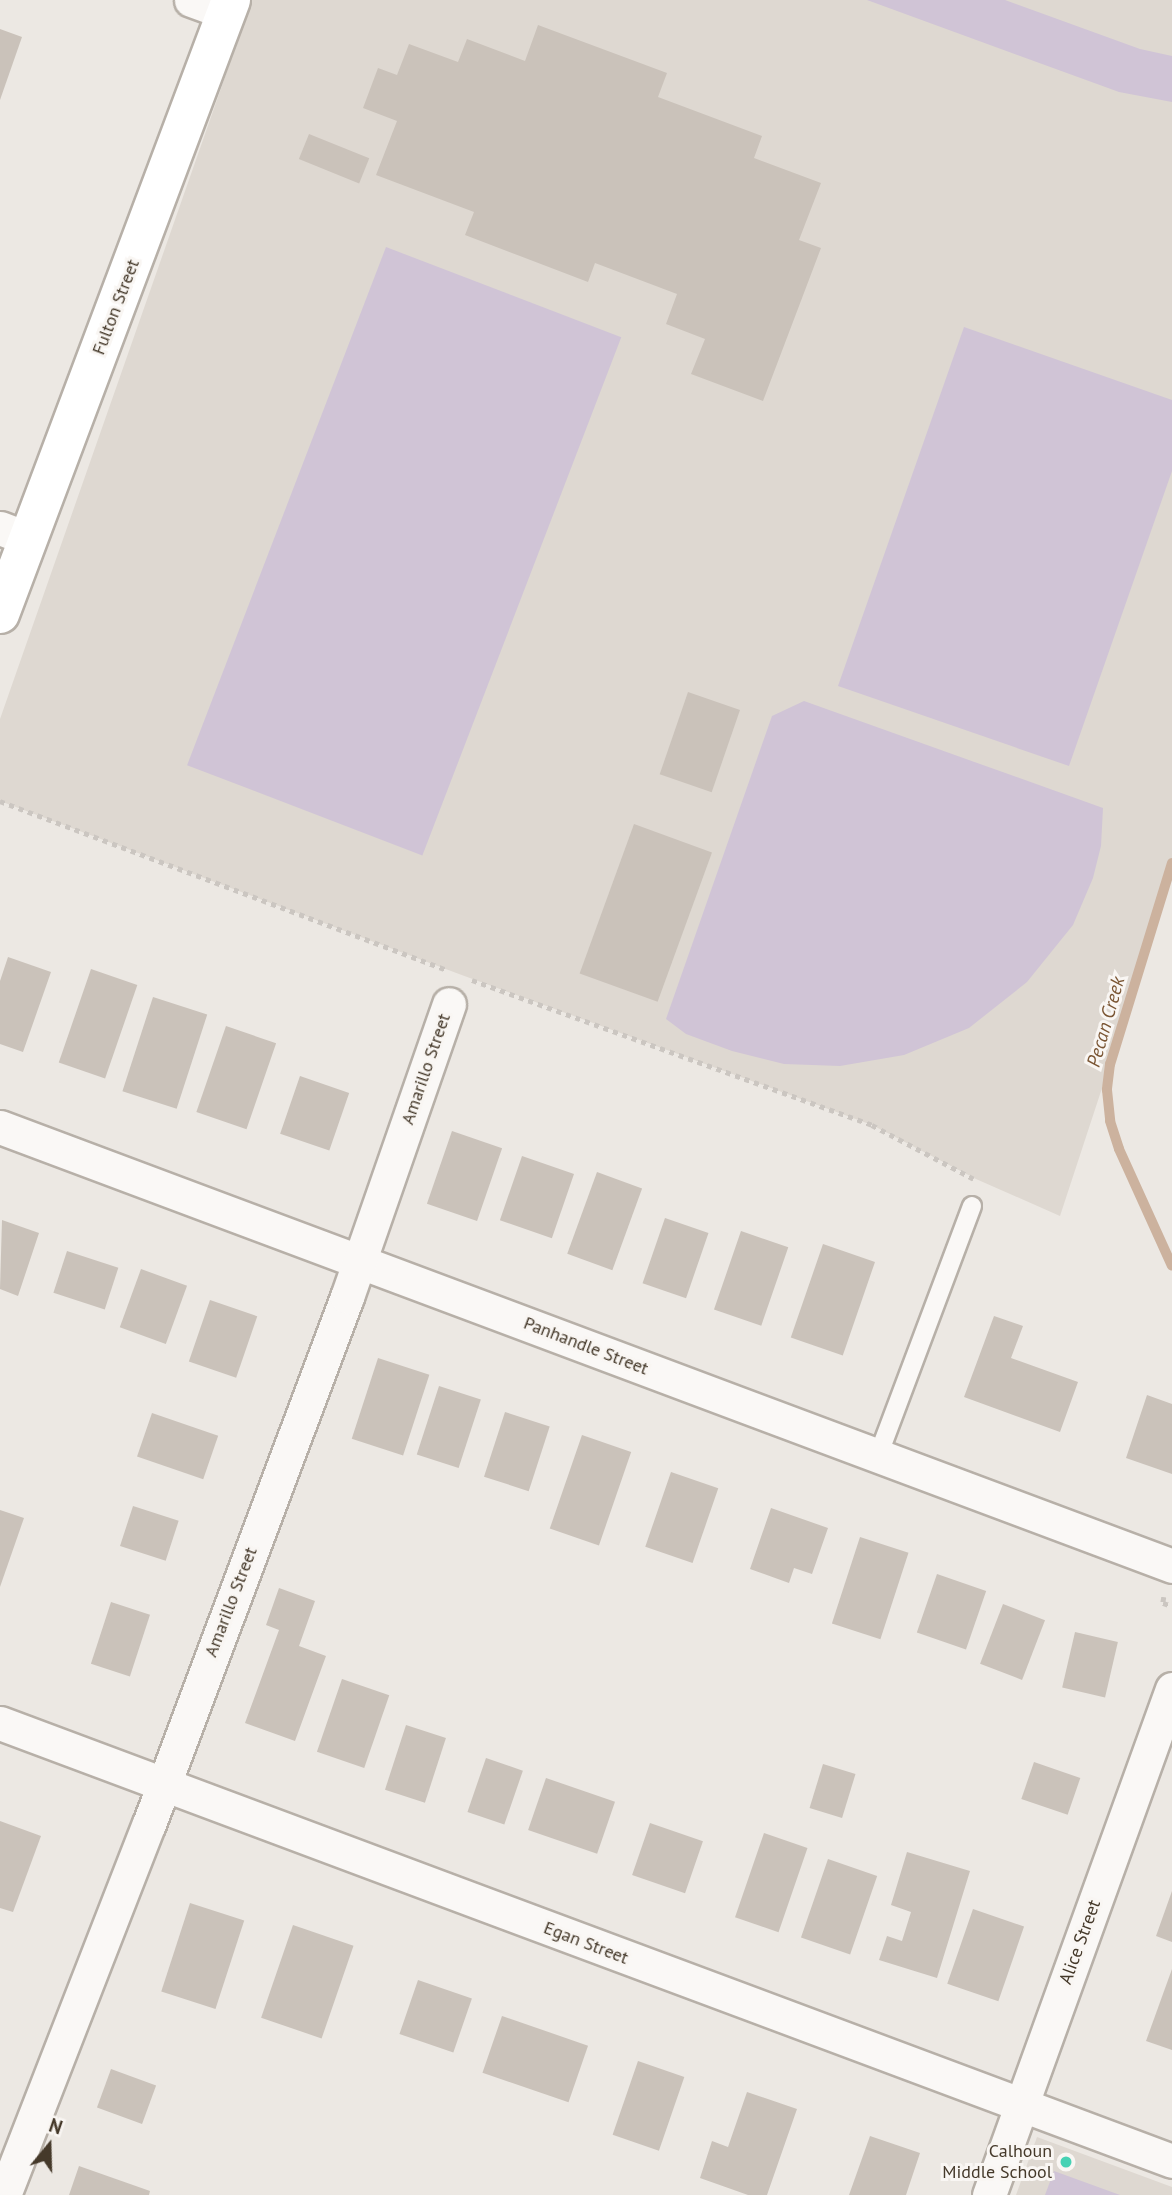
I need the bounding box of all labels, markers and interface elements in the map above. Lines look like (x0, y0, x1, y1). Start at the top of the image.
street label: Fulton Street (88, 256, 144, 358)
water label: Pecan Creek (1082, 974, 1130, 1070)
street label: Amarillo Street (397, 1011, 455, 1127)
street label: Panhandle Street (521, 1312, 651, 1380)
street label: Amarillo Street (200, 1544, 262, 1660)
street label: Alice Street (1055, 1897, 1105, 1987)
street label: Egan Street (541, 1917, 631, 1969)
north arrow (14, 2111, 84, 2181)
text: N (46, 2113, 66, 2140)
place label: Calhoun Middle School (942, 2141, 1052, 2184)
marker: Calhoun Middle School (1058, 2154, 1074, 2170)

